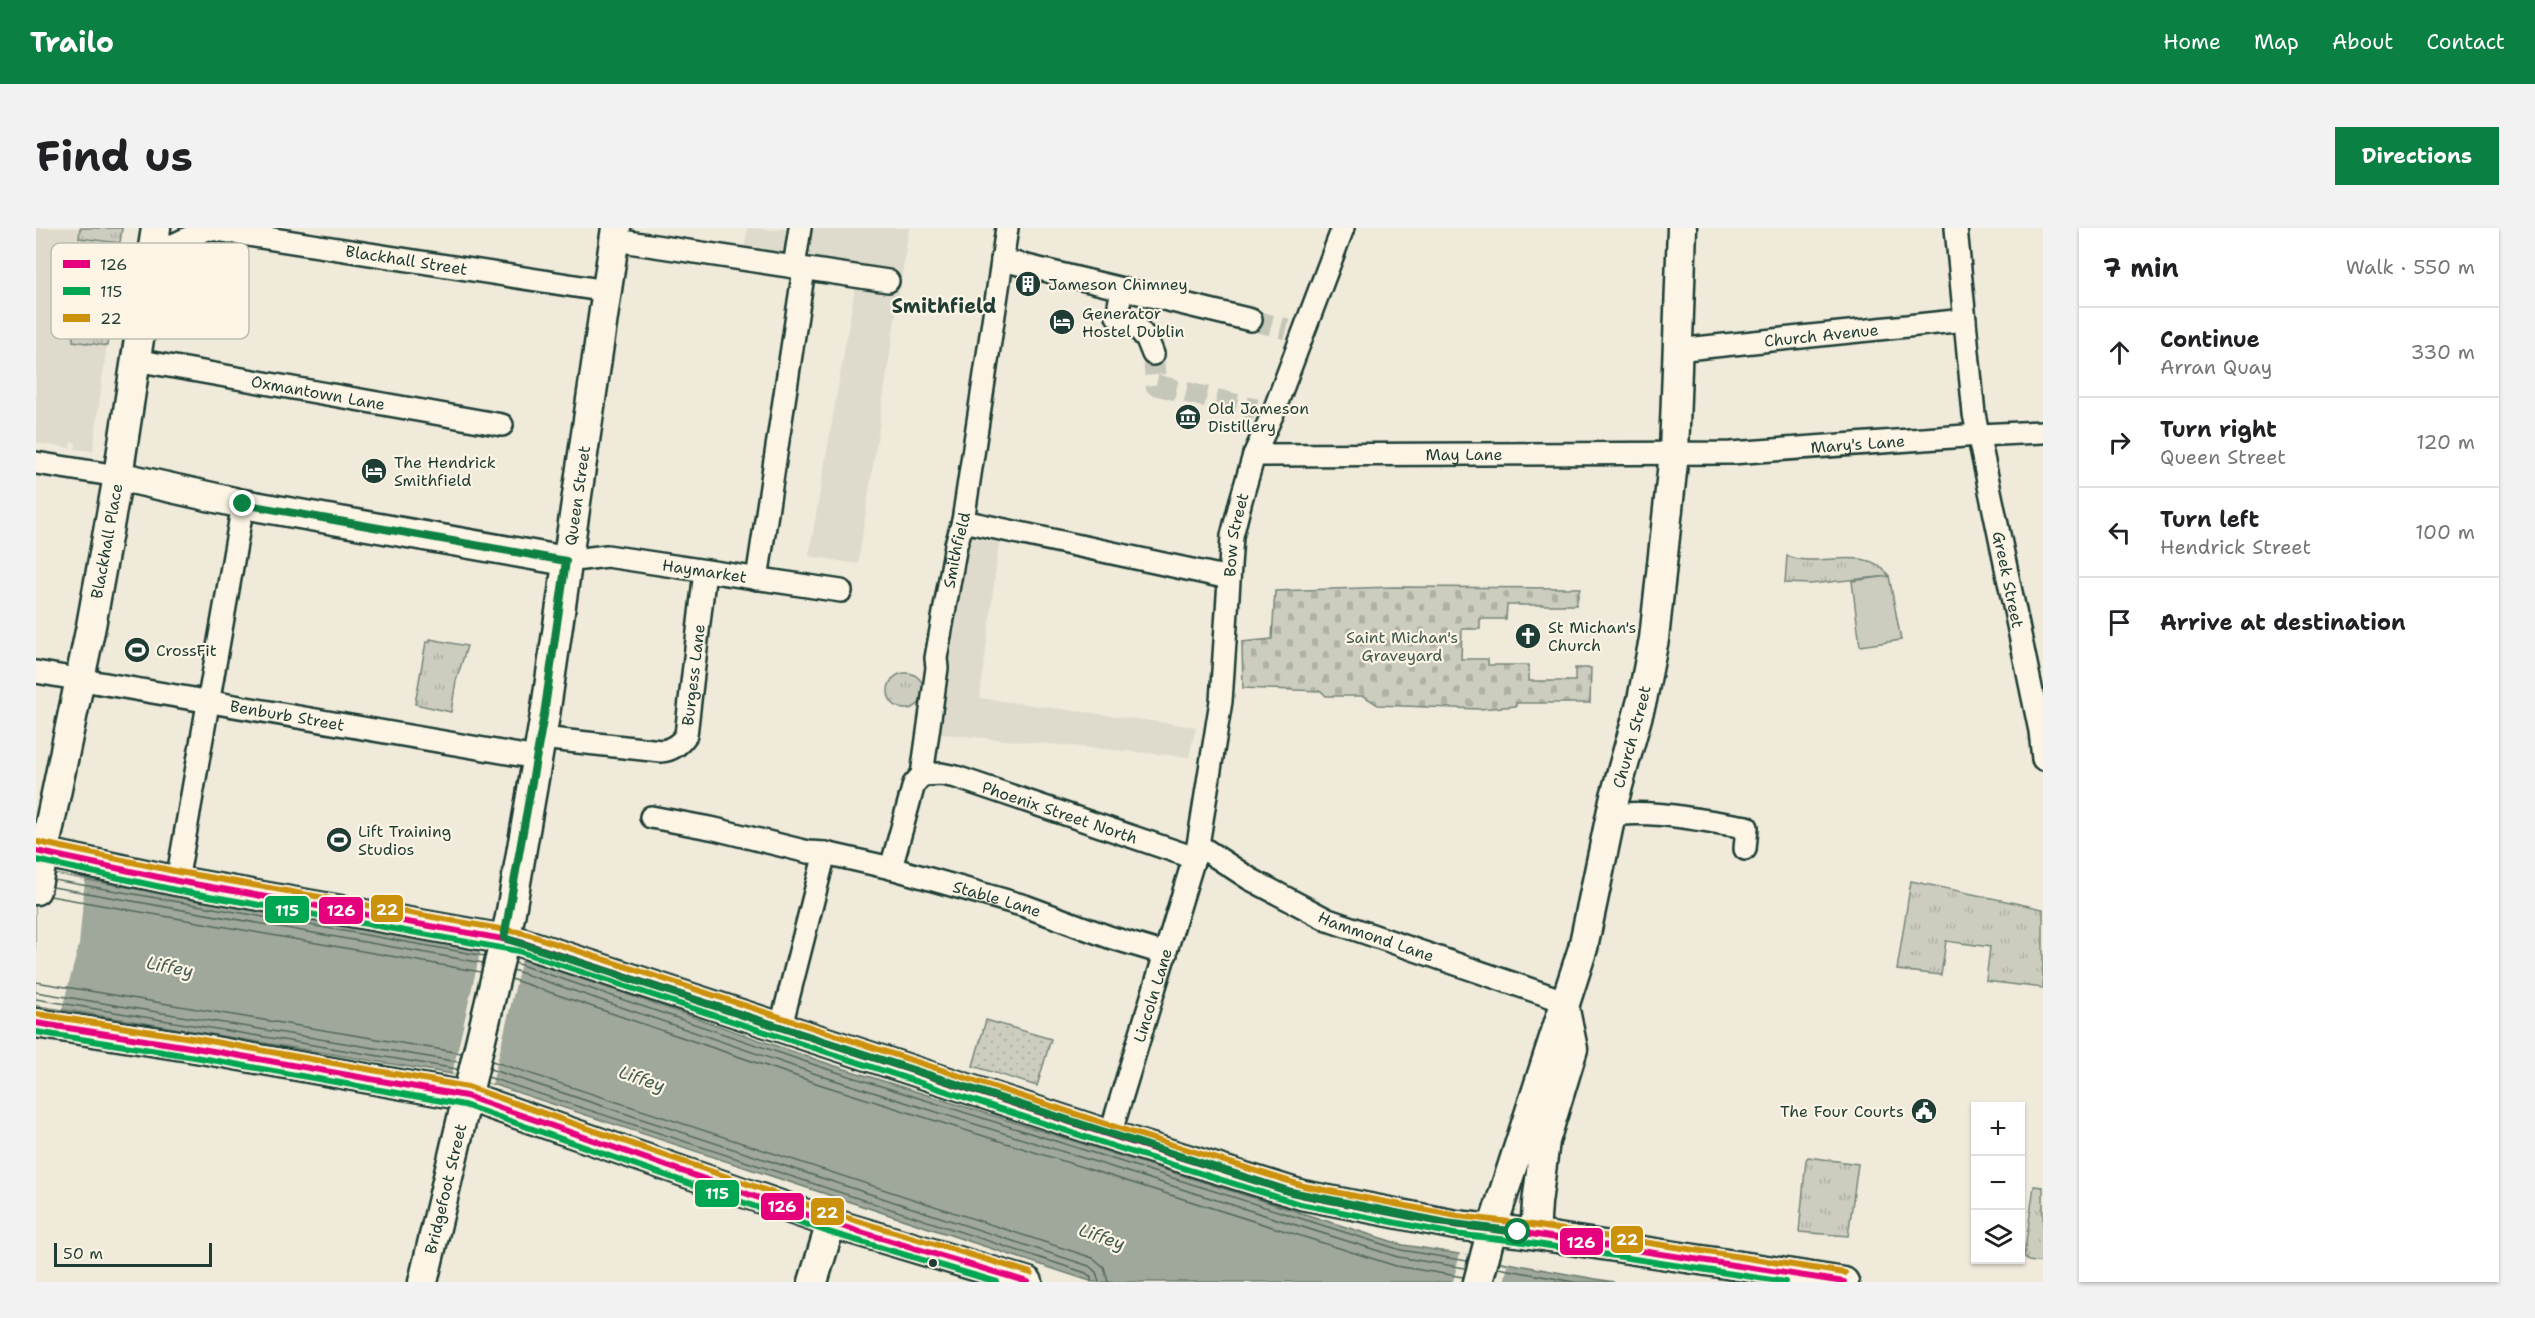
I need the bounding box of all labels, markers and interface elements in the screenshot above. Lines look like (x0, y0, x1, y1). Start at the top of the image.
text: Trailo (30, 23, 114, 61)
text: Home (2163, 28, 2221, 56)
text: Map (2254, 28, 2299, 56)
text: About (2332, 28, 2393, 56)
text: Contact (2426, 28, 2505, 56)
button: Directions (2335, 127, 2499, 185)
text: Find us (36, 128, 193, 184)
street label: Blackhall Street (344, 240, 469, 280)
legend (51, 243, 249, 339)
text: 7 min (2103, 250, 2179, 285)
text: 126 (100, 254, 128, 275)
text: Walk · 550 m (2346, 254, 2475, 280)
building icon: Jameson Chimney (1013, 269, 1043, 299)
place label: Jameson Chimney (1048, 274, 1188, 295)
text: 115 (100, 281, 122, 302)
district label: Smithfield (891, 293, 997, 319)
place label: Generator Hostel Dublin (1082, 303, 1185, 342)
hotel icon: Generator Hostel Dublin (1047, 307, 1077, 337)
text: 22 (100, 308, 122, 329)
street label: Church Avenue (1763, 319, 1879, 351)
text: Continue (2160, 325, 2260, 354)
icon: ahead (2103, 336, 2136, 369)
text: 330 m (2411, 339, 2475, 365)
text: Arran Quay (2160, 354, 2272, 380)
street label: Oxmantown Lane (249, 370, 387, 415)
place label: Old Jameson Distillery (1208, 398, 1309, 437)
museum icon: Old Jameson Distillery (1173, 402, 1203, 432)
text: Turn right (2160, 415, 2277, 444)
icon: right (2103, 426, 2136, 459)
text: 120 m (2416, 429, 2475, 455)
street label: Mary's Lane (1810, 430, 1906, 458)
street label: May Lane (1425, 443, 1503, 465)
street label: Queen Street (559, 444, 595, 547)
text: Queen Street (2160, 444, 2286, 470)
place label: The Hendrick Smithfield (394, 452, 496, 491)
hotel icon: The Hendrick Smithfield (359, 456, 389, 486)
street label: Blackhall Place (86, 482, 127, 600)
route end (229, 490, 255, 516)
street label: Bow Street (1219, 490, 1253, 578)
text: Turn left (2160, 505, 2259, 534)
street label: Smithfield (938, 511, 975, 590)
icon: left (2103, 516, 2136, 549)
text: 100 m (2415, 519, 2475, 545)
street label: Greek Street (1988, 529, 2029, 630)
text: Hendrick Street (2160, 534, 2311, 560)
street label: Haymarket (661, 554, 748, 587)
icon: arrive (2103, 606, 2136, 639)
text: Arrive at destination (2160, 608, 2406, 637)
place label: St Michan's Church (1548, 617, 1636, 656)
church icon: St Michan's Church (1513, 621, 1543, 651)
street label: Burgess Lane (677, 623, 709, 727)
park label: Saint Michan's Graveyard (1346, 627, 1458, 666)
sports icon: CrossFit (122, 635, 152, 665)
place label: CrossFit (156, 640, 217, 661)
street label: Church Street (1607, 684, 1655, 790)
street label: Benburb Street (229, 695, 346, 735)
street label: Phoenix Street North (979, 776, 1141, 848)
place label: Lift Training Studios (358, 821, 452, 860)
sports icon: Lift Training Studios (324, 825, 354, 855)
street label: Stable Lane (950, 876, 1044, 922)
line badge: 22 (370, 894, 404, 923)
line badge: 115 (264, 895, 310, 924)
line badge: 126 (318, 896, 364, 925)
text: 22 (376, 899, 398, 920)
text: 115 (275, 900, 299, 921)
text: 126 (327, 900, 355, 921)
street label: Hammond Lane (1314, 906, 1437, 966)
street label: Lincoln Lane (1128, 946, 1177, 1045)
water label: Liffey (144, 951, 196, 983)
water label: Liffey (616, 1060, 668, 1098)
public building icon: The Four Courts (1909, 1096, 1939, 1126)
place label: The Four Courts (1780, 1101, 1904, 1122)
map controls (1971, 1102, 2025, 1264)
button: + (1971, 1102, 2025, 1156)
street label: Bridgefoot Street (420, 1121, 471, 1256)
button: − (1971, 1156, 2025, 1210)
line badge: 115 (694, 1179, 740, 1208)
text: 115 (705, 1183, 729, 1204)
line badge: 126 (760, 1192, 805, 1221)
text: 126 (768, 1196, 796, 1217)
line badge: 22 (810, 1197, 845, 1226)
text: 22 (816, 1202, 838, 1223)
button: layers (1971, 1210, 2025, 1264)
water label: Liffey (1076, 1218, 1128, 1256)
route start (1504, 1218, 1530, 1244)
line badge: 22 (1610, 1225, 1644, 1254)
line badge: 126 (1559, 1227, 1604, 1256)
text: 22 (1616, 1229, 1638, 1250)
text: 126 (1567, 1232, 1595, 1253)
scale bar (54, 1240, 212, 1268)
text: 50 m (63, 1243, 103, 1264)
unlabelled marker (927, 1257, 939, 1269)

